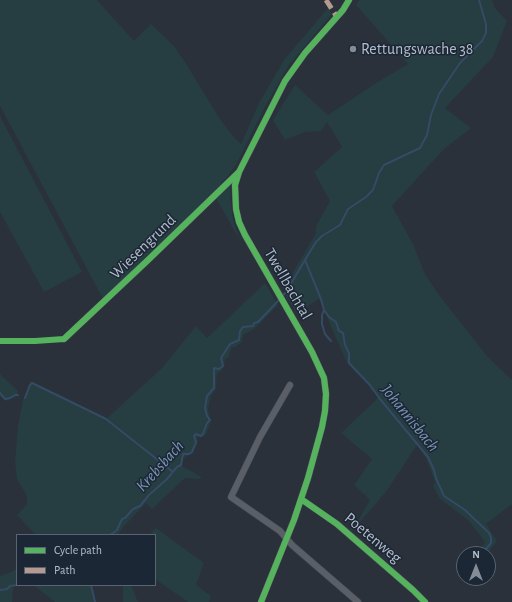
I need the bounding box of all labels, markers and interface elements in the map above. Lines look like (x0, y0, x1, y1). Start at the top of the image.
place label: Rettungswache 38 (361, 39, 473, 59)
marker: Rettungswache 38 (348, 44, 358, 54)
street label: Wiesengrund (106, 211, 180, 283)
street label: Twellbachtal (260, 245, 316, 323)
water label: Johannisbach (377, 380, 443, 456)
water label: Krebsbach (132, 436, 188, 496)
street label: Poetenweg (341, 509, 405, 567)
legend (16, 534, 156, 586)
text: Cycle path (54, 544, 102, 556)
north arrow (456, 546, 496, 586)
text: N (472, 549, 480, 560)
text: Path (54, 564, 76, 576)

